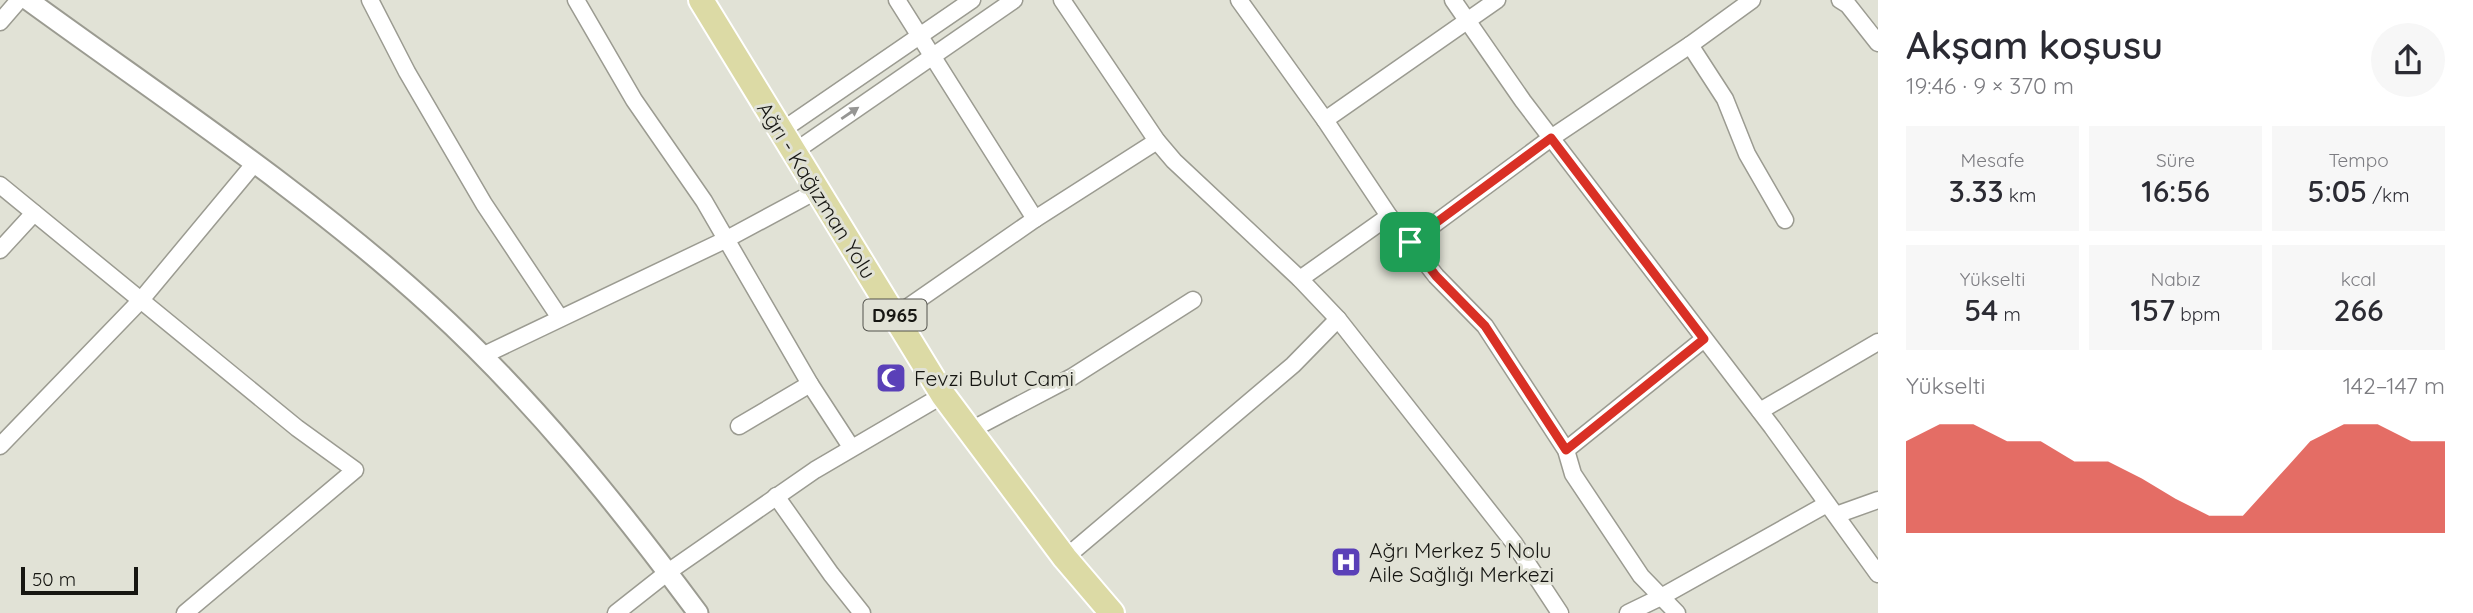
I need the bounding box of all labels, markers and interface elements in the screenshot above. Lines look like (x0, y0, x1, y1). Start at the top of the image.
text: Akşam koşusu (1906, 21, 2163, 69)
button: share (2371, 23, 2445, 97)
text: 19:46 · 9 × 370 m (1906, 71, 2074, 100)
street label: Ağrı - Kağızman Yolu (752, 97, 882, 283)
one-way arrow (841, 106, 859, 120)
text: Mesafe (1961, 148, 2024, 172)
text: Süre (2156, 148, 2195, 172)
text: Tempo (2328, 148, 2389, 172)
text: 3.33 (1949, 172, 2004, 210)
text: 16:56 (2141, 172, 2210, 210)
text: 5:05 (2307, 172, 2367, 210)
text: km (2004, 183, 2036, 207)
text: /km (2367, 183, 2410, 207)
pin (1380, 212, 1440, 272)
icon: arrive (1391, 223, 1429, 261)
text: Yükselti (1960, 267, 2025, 291)
text: Nabız (2150, 267, 2201, 291)
text: kcal (2341, 267, 2376, 291)
text: 54 (1964, 291, 1998, 329)
text: 157 (2130, 291, 2175, 329)
text: 266 (2334, 291, 2383, 329)
road number: D965 (864, 300, 926, 330)
text: m (1998, 302, 2021, 326)
text: bpm (2175, 302, 2221, 326)
mosque icon: Fevzi Bulut Cami (874, 361, 908, 395)
place label: Fevzi Bulut Cami (914, 365, 1074, 391)
text: Yükselti (1906, 371, 1985, 400)
text: 142–147 m (2343, 371, 2445, 400)
place label: Ağrı Merkez 5 Nolu Aile Sağlığı Merkezi (1369, 537, 1554, 587)
hospital icon: Ağrı Merkez 5 Nolu Aile Sağlığı Merkezi (1329, 545, 1363, 579)
scale bar (21, 564, 138, 596)
text: 50 m (32, 567, 76, 591)

